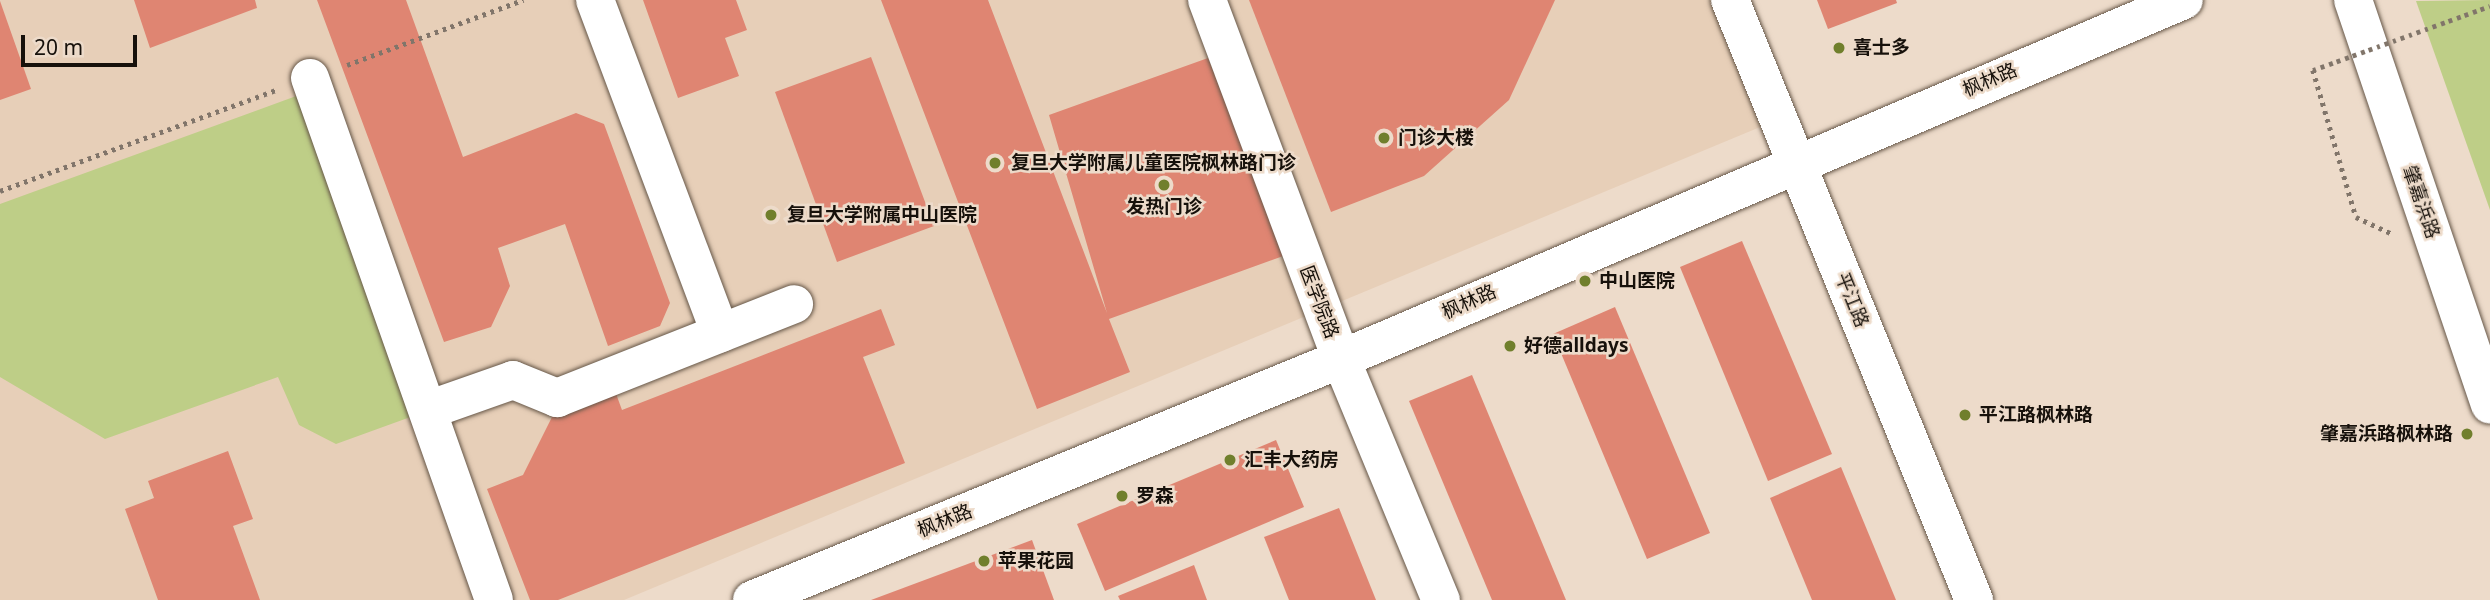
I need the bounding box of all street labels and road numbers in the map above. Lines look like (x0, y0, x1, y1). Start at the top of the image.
street label: 枫林路 (1959, 58, 2021, 102)
street label: 肇嘉浜路 (2398, 162, 2444, 242)
street label: 医学院路 (1295, 262, 1343, 342)
street label: 平江路 (1831, 269, 1873, 331)
street label: 枫林路 (1438, 280, 1500, 324)
street label: 枫林路 (914, 500, 976, 542)

